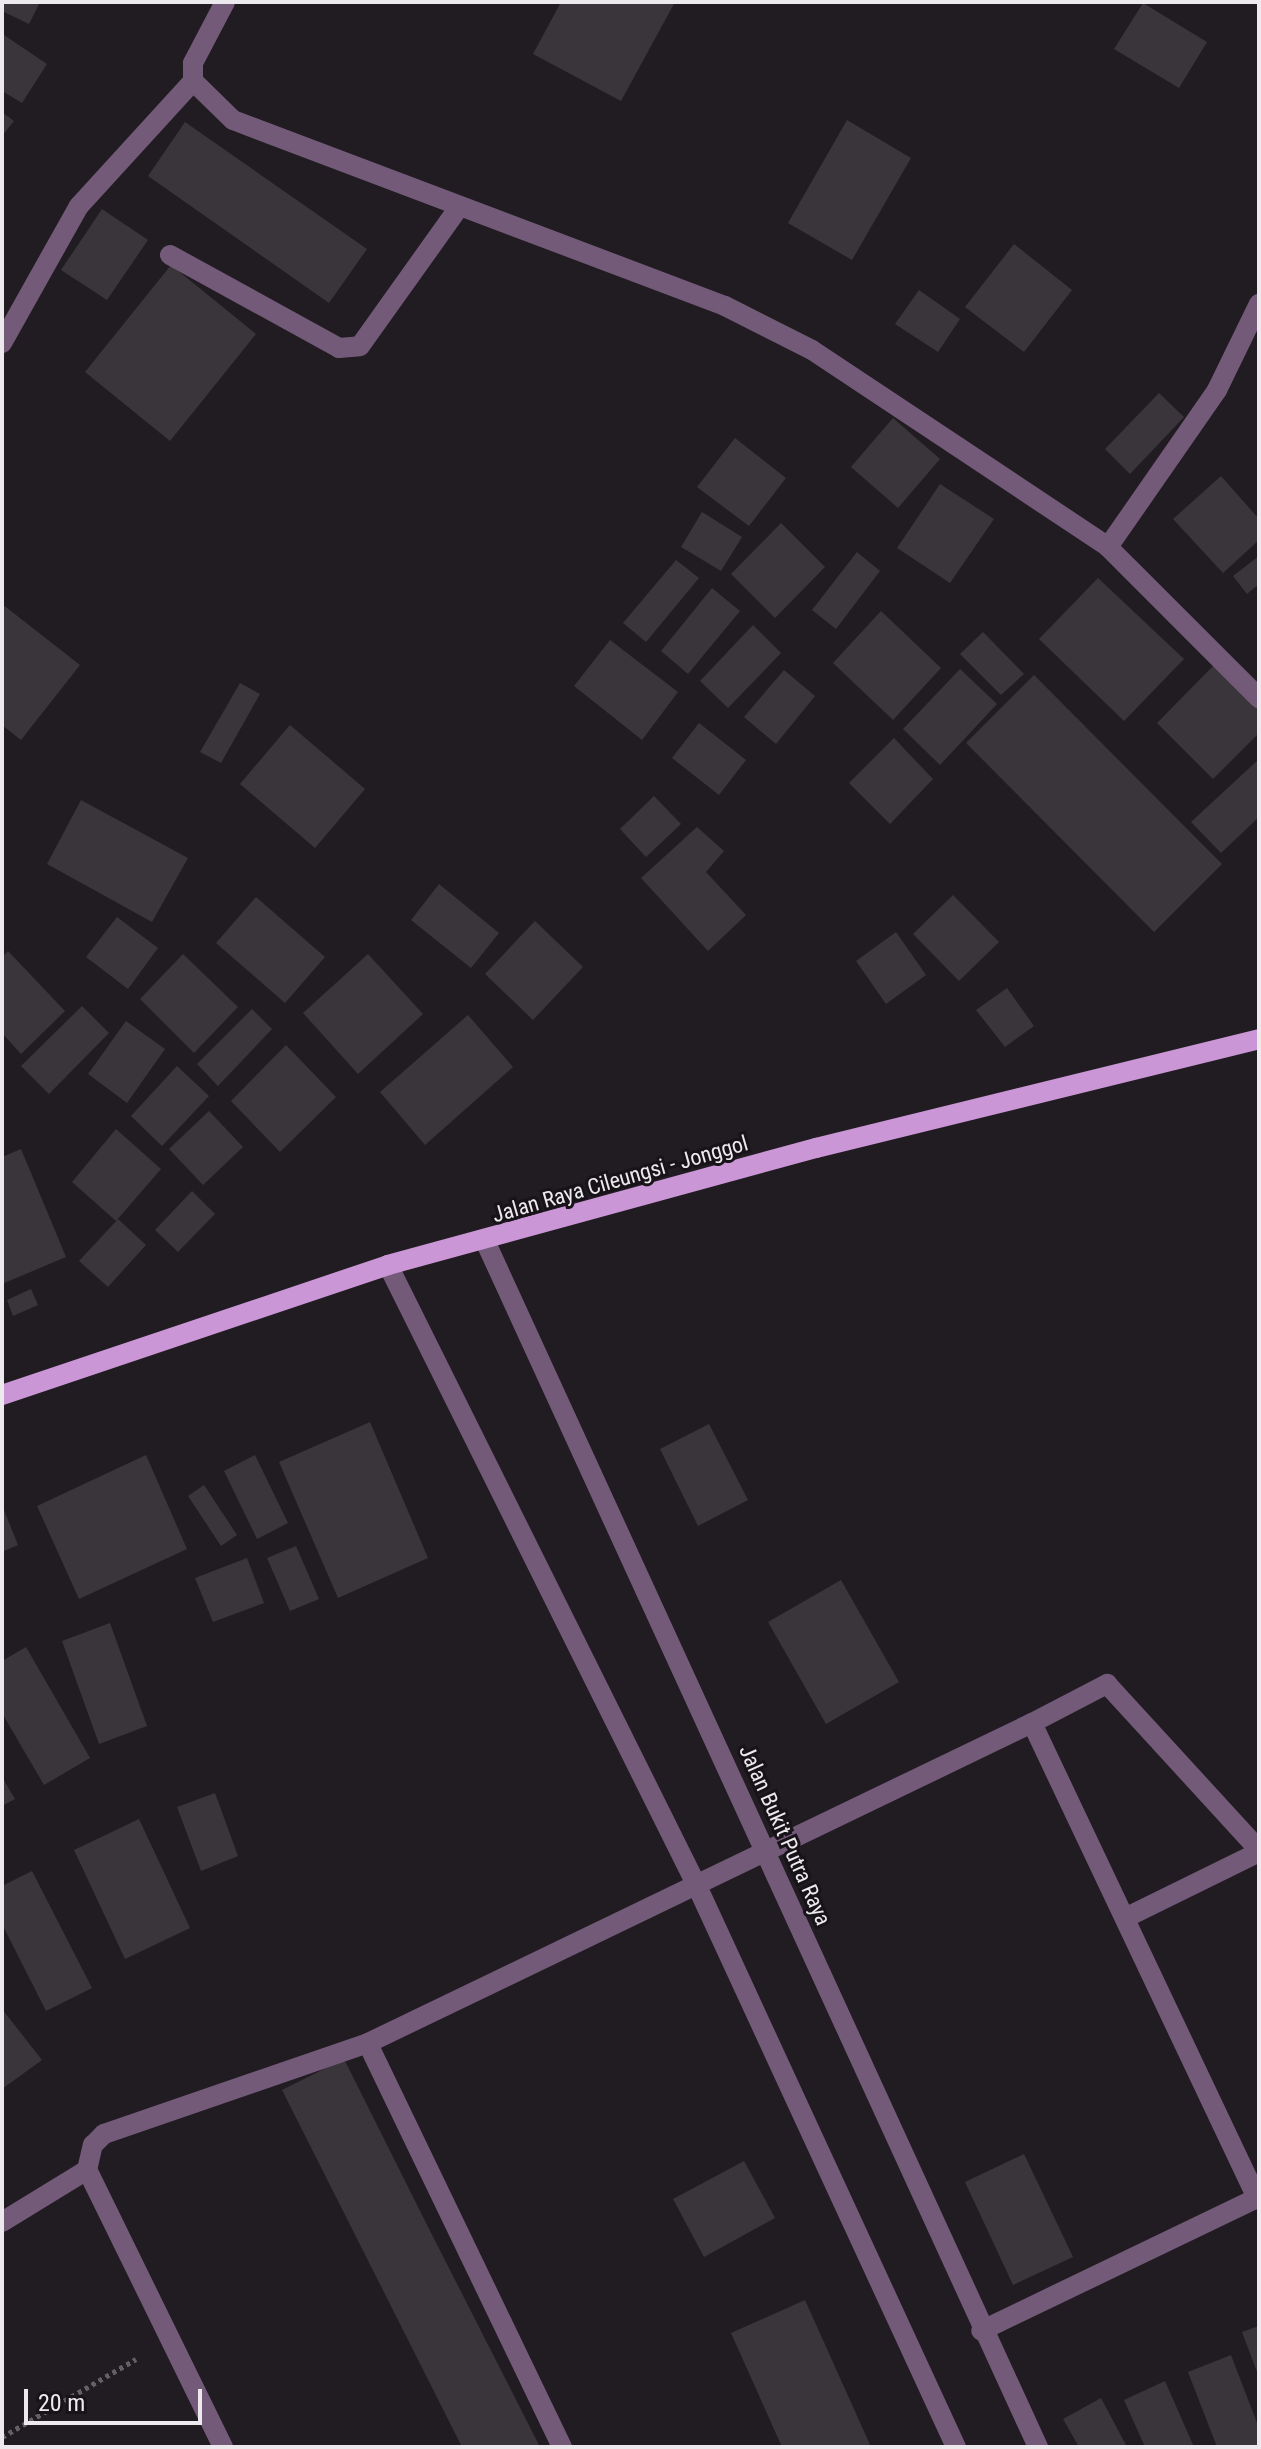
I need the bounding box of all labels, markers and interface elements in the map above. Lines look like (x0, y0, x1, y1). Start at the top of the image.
street label: Jalan Raya Cileungsi - Jonggol (489, 1130, 751, 1228)
street label: Jalan Bukit Putra Raya (733, 1741, 837, 1929)
scale bar (28, 2373, 206, 2423)
text: 20 m (38, 2389, 85, 2417)

